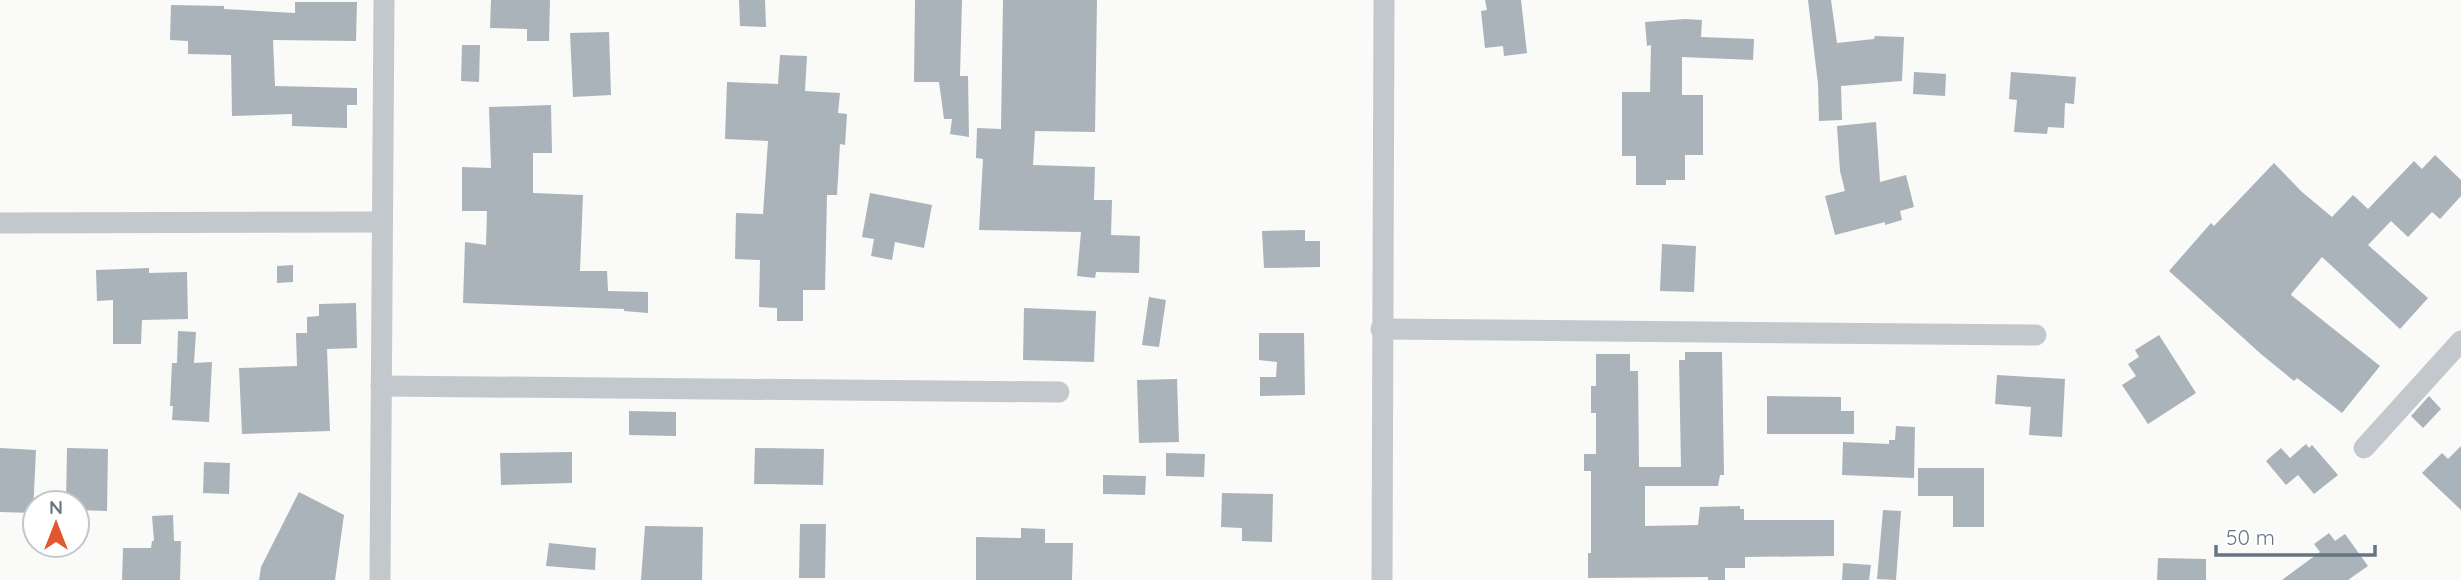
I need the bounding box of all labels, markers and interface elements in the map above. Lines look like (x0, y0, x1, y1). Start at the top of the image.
north arrow (21, 489, 91, 559)
text: N (49, 495, 63, 519)
scale bar (2216, 514, 2375, 558)
text: 50 m (2226, 524, 2275, 550)

